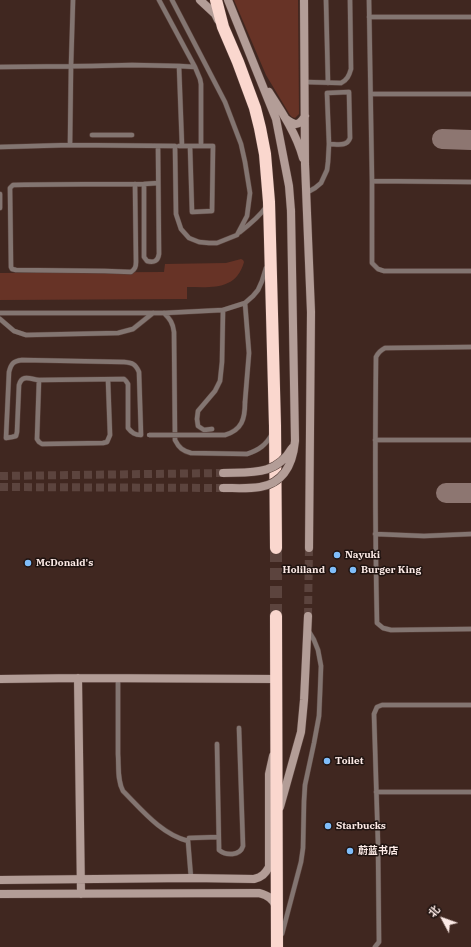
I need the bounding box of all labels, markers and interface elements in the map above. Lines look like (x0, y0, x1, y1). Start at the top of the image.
place label: Nayuki (345, 549, 380, 561)
marker: Nayuki (332, 550, 342, 560)
place label: McDonald's (36, 557, 93, 569)
marker: McDonald's (23, 558, 33, 568)
place label: Holiland (283, 564, 325, 576)
place label: Burger King (361, 564, 421, 576)
marker: Holiland (328, 565, 338, 575)
marker: Burger King (348, 565, 358, 575)
place label: Toilet (335, 755, 363, 767)
marker: Toilet (322, 756, 332, 766)
place label: Starbucks (336, 820, 386, 832)
marker: Starbucks (323, 821, 333, 831)
place label: 蔚蓝书店 (358, 845, 398, 857)
marker: 蔚蓝书店 (345, 846, 355, 856)
north arrow (423, 899, 463, 939)
text: 北 (425, 902, 443, 920)

